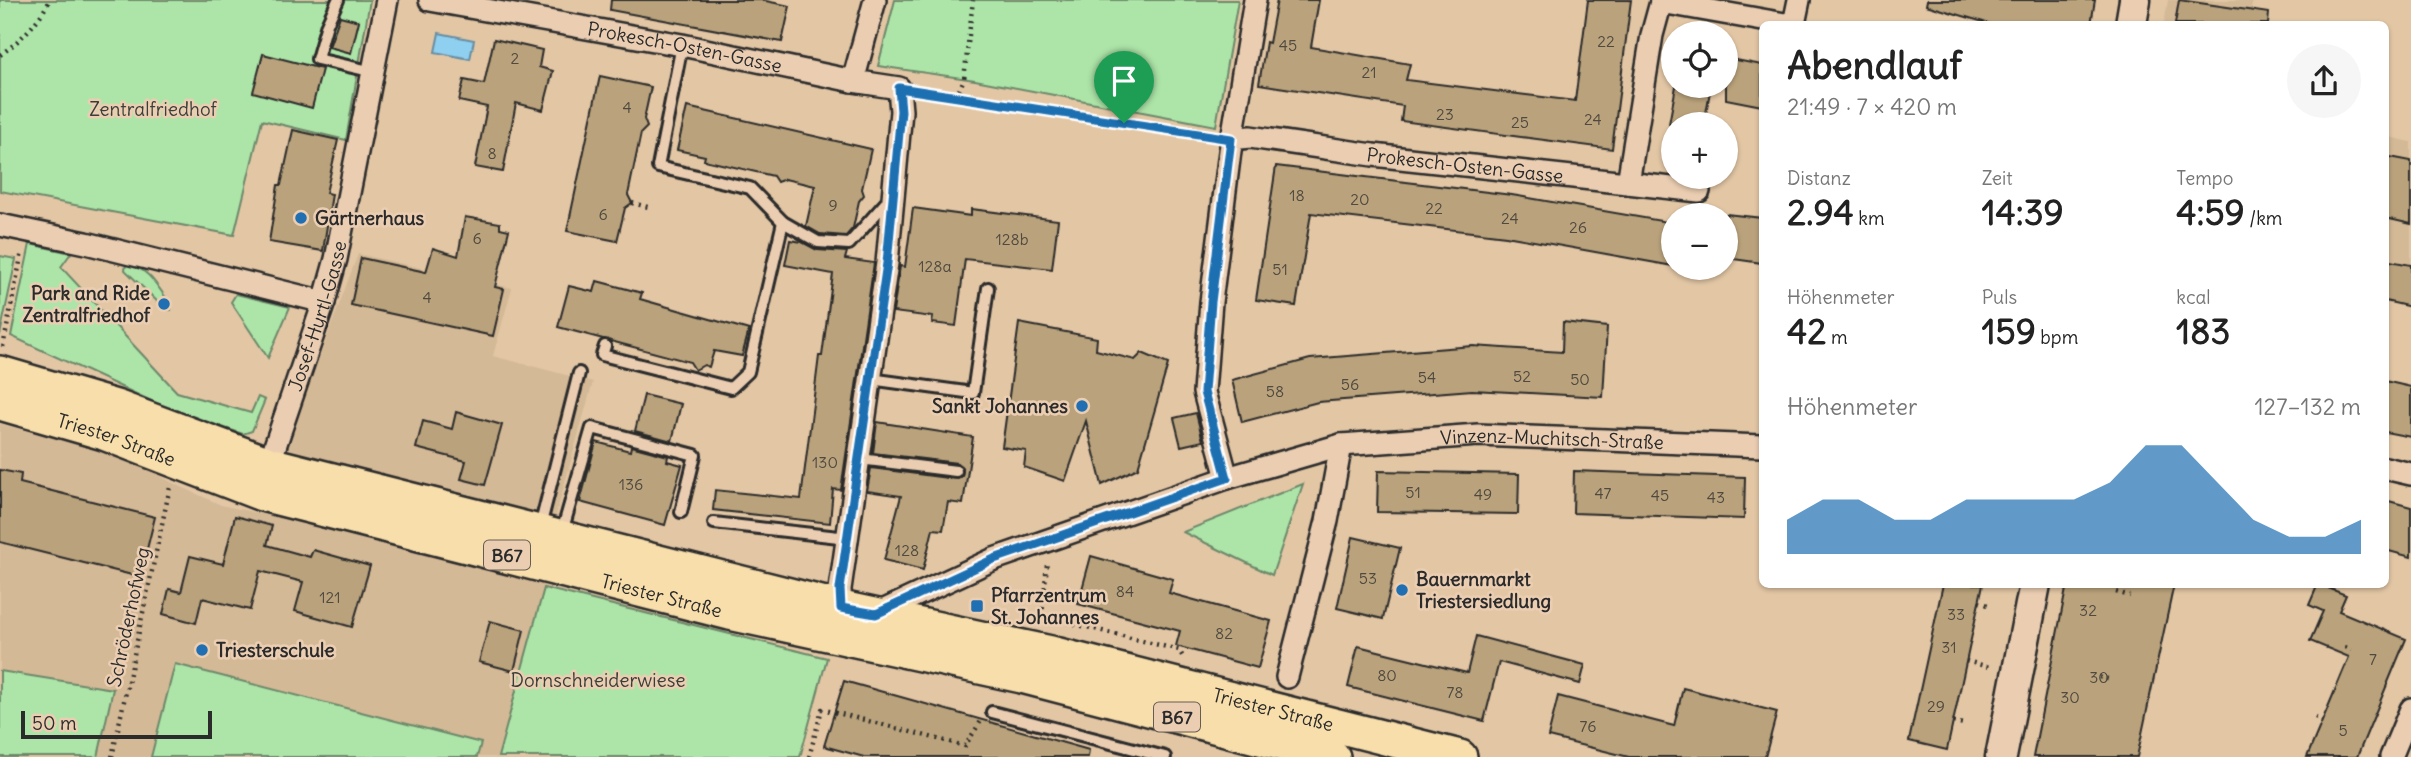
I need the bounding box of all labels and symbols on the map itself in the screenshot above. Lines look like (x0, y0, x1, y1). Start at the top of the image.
street label: Prokesch-Osten-Gasse (586, 16, 784, 78)
house number: 22 (1597, 31, 1615, 51)
house number: 45 (1279, 35, 1297, 55)
house number: 2 (511, 48, 520, 68)
pin (1094, 51, 1154, 123)
house number: 21 (1361, 62, 1377, 82)
park label: Zentralfriedhof (89, 97, 218, 121)
house number: 4 (622, 97, 632, 117)
house number: 23 (1436, 104, 1454, 124)
house number: 24 (1584, 109, 1602, 129)
house number: 25 (1511, 112, 1529, 132)
street label: Prokesch-Osten-Gasse (1365, 142, 1565, 188)
house number: 8 (487, 143, 497, 163)
house number: 18 (1289, 185, 1305, 205)
house number: 20 (1350, 189, 1370, 209)
house number: 9 (828, 195, 838, 215)
house number: 22 (1425, 198, 1443, 218)
house number: 6 (598, 204, 608, 224)
place label: Gärtnerhaus (315, 206, 425, 230)
house number: 24 (1501, 208, 1519, 228)
marker: Gärtnerhaus (293, 210, 309, 226)
house number: 26 (1569, 217, 1587, 237)
house number: 6 (472, 228, 482, 248)
house number: 128b (995, 229, 1029, 249)
street label: Josef-Hyrtl-Gasse (283, 239, 351, 394)
house number: 128a (918, 256, 952, 276)
house number: 51 (1272, 259, 1288, 279)
place label: Park and Ride Zentralfriedhof (22, 281, 151, 327)
house number: 4 (422, 287, 432, 307)
marker: Park and Ride Zentralfriedhof (156, 296, 172, 312)
house number: 52 (1513, 366, 1531, 386)
house number: 54 (1418, 367, 1436, 387)
house number: 50 (1570, 369, 1590, 389)
house number: 56 (1341, 374, 1359, 394)
house number: 58 (1266, 381, 1284, 401)
place label: Sankt Johannes (932, 394, 1068, 418)
marker: Sankt Johannes (1074, 398, 1090, 414)
street label: Triester Straße (54, 408, 179, 471)
street label: Vinzenz-Muchitsch-Straße (1439, 423, 1664, 454)
house number: 130 (812, 452, 838, 472)
house number: 136 (619, 474, 643, 494)
house number: 51 (1405, 482, 1421, 502)
house number: 47 (1595, 483, 1612, 503)
house number: 49 (1474, 484, 1492, 504)
house number: 45 (1651, 485, 1669, 505)
house number: 43 (1707, 487, 1725, 507)
road number: B67 (484, 540, 530, 570)
house number: 128 (895, 540, 919, 560)
street label: Schröderhofweg (101, 545, 155, 689)
place label: Bauernmarkt Triestersiedlung (1416, 567, 1551, 613)
house number: 53 (1359, 568, 1377, 588)
street label: Triester Straße (599, 569, 725, 623)
house number: 84 (1116, 581, 1134, 601)
marker: Bauernmarkt Triestersiedlung (1394, 582, 1410, 598)
place label: Pfarrzentrum St. Johannes (991, 583, 1107, 629)
house number: 121 (319, 587, 341, 607)
marker: Pfarrzentrum St. Johannes (969, 598, 985, 614)
house number: 32 (2079, 600, 2097, 620)
house number: 33 (1947, 604, 1965, 624)
house number: 82 (1215, 623, 1233, 643)
house number: 31 (1941, 637, 1957, 657)
place label: Triesterschule (216, 638, 335, 662)
marker: Triesterschule (194, 642, 210, 658)
house number: 7 (2369, 649, 2377, 669)
house number: 80 (1377, 665, 1397, 685)
house number: 30 (2089, 667, 2109, 687)
park label: Dornschneiderwiese (510, 668, 686, 692)
house number: 78 (1446, 682, 1464, 702)
street label: Triester Straße (1210, 683, 1336, 736)
house number: 30 (2060, 687, 2080, 707)
house number: 29 (1927, 696, 1945, 716)
road number: B67 (1154, 702, 1200, 732)
scale bar (21, 708, 212, 740)
house number: 76 (1580, 716, 1596, 736)
house number: 5 (2338, 720, 2348, 740)

